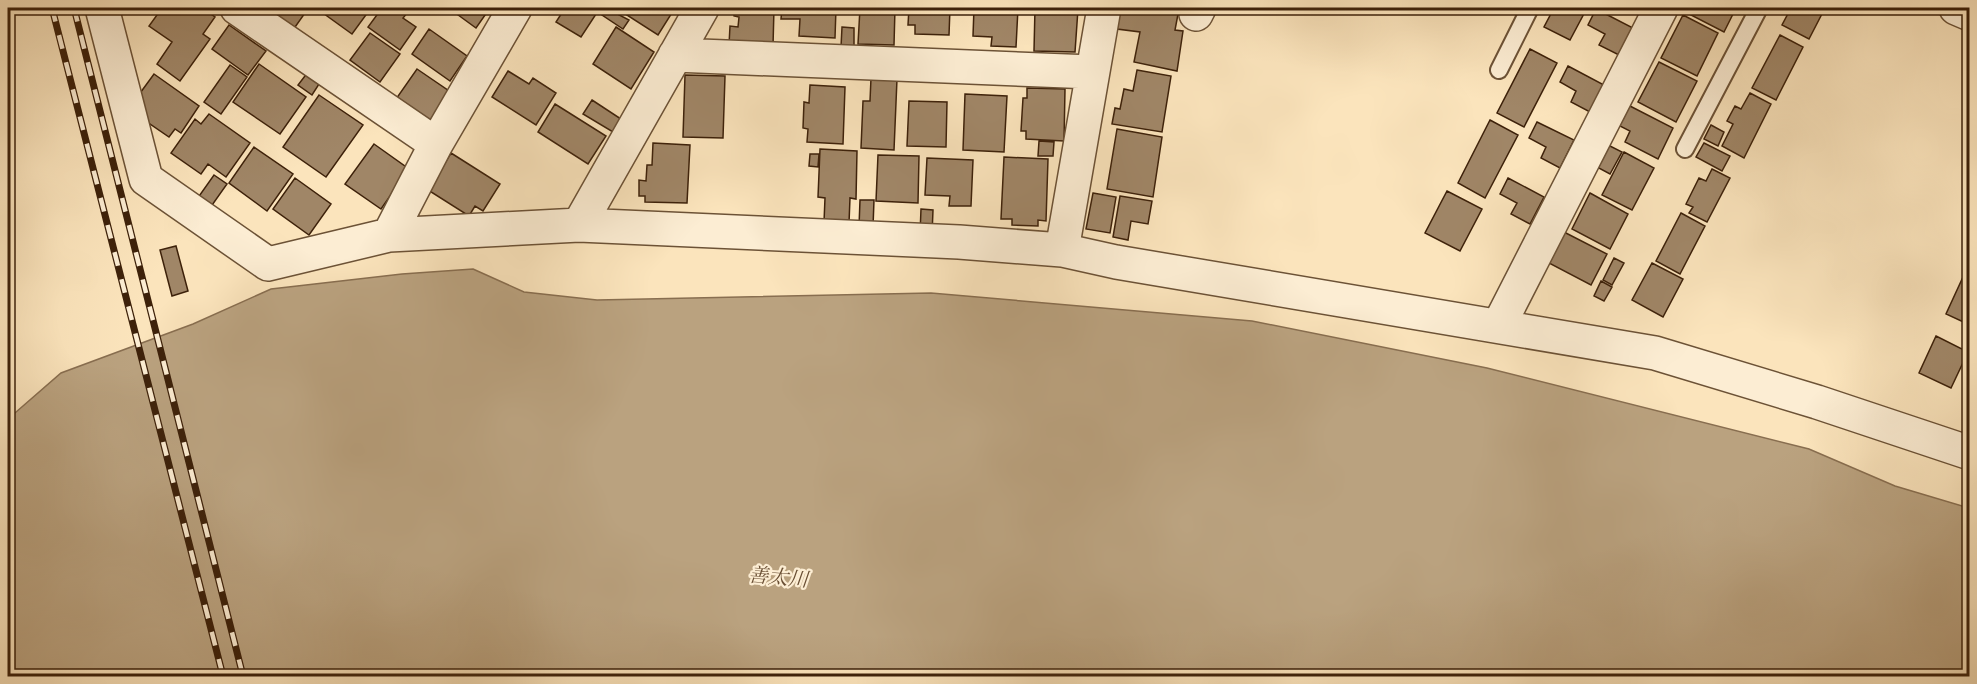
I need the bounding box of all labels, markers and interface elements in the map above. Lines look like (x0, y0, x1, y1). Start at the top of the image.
water label: 善太川 (747, 562, 811, 596)

